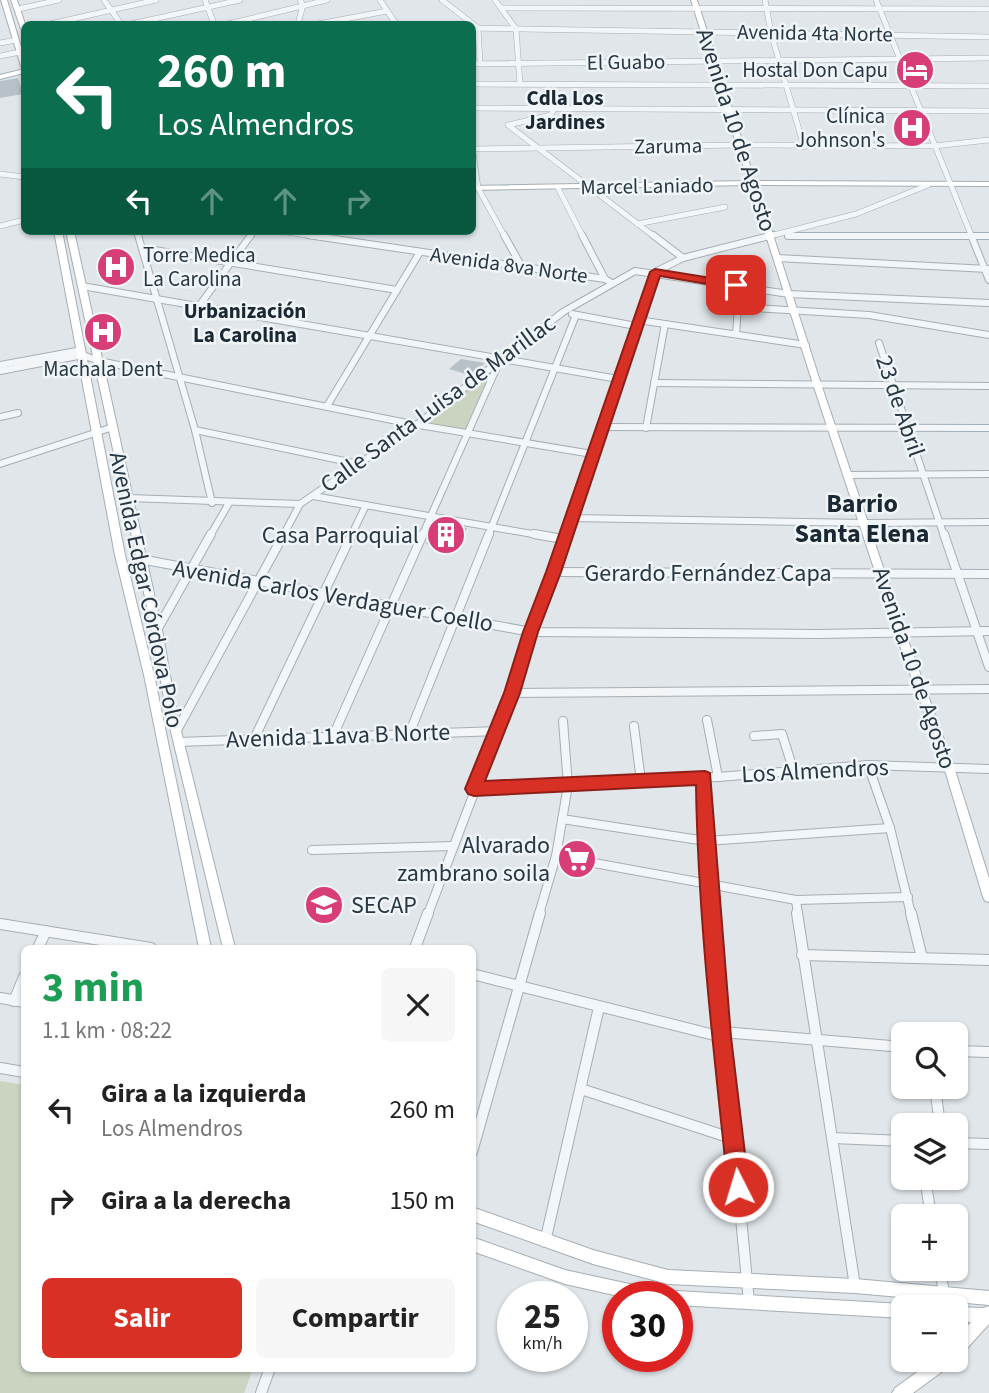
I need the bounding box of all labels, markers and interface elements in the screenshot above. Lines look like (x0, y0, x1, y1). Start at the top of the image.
street label: Avenida 4ta Norte (737, 17, 893, 49)
street label: Avenida 10 de Agosto (687, 24, 785, 236)
text: 260 m (157, 37, 286, 107)
street label: El Guabo (586, 46, 666, 78)
icon: left (42, 49, 133, 140)
hotel icon: Hostal Don Capu (894, 49, 936, 91)
place label: Hostal Don Capu (742, 55, 888, 85)
district label: Cdla Los Jardines (525, 83, 605, 137)
place label: Clínica Johnson's (795, 101, 885, 155)
text: Los Almendros (157, 102, 354, 148)
hospital icon: Clínica Johnson's (891, 107, 933, 149)
street label: Zaruma (634, 130, 702, 162)
street label: Marcel Laniado (580, 170, 714, 202)
icon: left (120, 182, 158, 220)
icon: ahead (193, 182, 231, 220)
icon: ahead (266, 182, 304, 220)
icon: right (339, 182, 377, 220)
street label: Avenida 8va Norte (428, 239, 590, 291)
place label: Torre Medica La Carolina (143, 240, 256, 294)
hospital icon: Torre Medica La Carolina (95, 246, 137, 288)
pin (706, 255, 766, 315)
icon: arrive (717, 266, 755, 304)
district label: Urbanización La Carolina (184, 296, 306, 350)
street label: Calle Santa Luisa de Marillac (313, 306, 563, 502)
hospital icon: Machala Dent (82, 311, 124, 353)
street label: 23 de Abril (866, 351, 934, 461)
place label: Machala Dent (43, 354, 163, 384)
street label: Avenida Edgar Córdova Polo (100, 449, 192, 731)
district label: Barrio Santa Elena (794, 485, 930, 552)
building icon: Casa Parroquial (425, 514, 467, 556)
place label: Casa Parroquial (262, 518, 419, 553)
street label: Avenida Carlos Verdaguer Coello (170, 551, 496, 641)
street label: Gerardo Fernández Capa (584, 556, 832, 591)
street label: Avenida 10 de Agosto (863, 562, 965, 774)
street label: Avenida 11ava B Norte (225, 715, 451, 757)
street label: Los Almendros (740, 750, 890, 792)
place label: Alvarado zambrano soila (397, 828, 550, 891)
supermarket icon: Alvarado zambrano soila (556, 838, 598, 880)
school or university icon: SECAP (303, 884, 345, 926)
place label: SECAP (351, 888, 417, 923)
text: 3 min (42, 958, 144, 1018)
button: close (381, 968, 455, 1042)
text: 1.1 km · 08:22 (42, 1014, 172, 1047)
map controls (891, 1022, 968, 1372)
button: search (891, 1022, 968, 1099)
text: Gira a la izquierda (101, 1075, 306, 1112)
icon: left (42, 1091, 80, 1129)
text: 260 m (389, 1091, 455, 1128)
text: Los Almendros (101, 1112, 243, 1145)
button: layers (891, 1113, 968, 1190)
position arrow (701, 1150, 775, 1224)
icon: right (42, 1182, 80, 1220)
text: Gira a la derecha (101, 1182, 291, 1219)
text: 150 m (389, 1182, 455, 1219)
button: + (891, 1204, 968, 1281)
button: Salir (42, 1278, 242, 1358)
button: Compartir (256, 1278, 455, 1358)
speed limit sign: 30 (602, 1281, 693, 1372)
text: 25 (524, 1292, 561, 1342)
button: − (891, 1295, 968, 1372)
text: km/h (523, 1331, 562, 1356)

